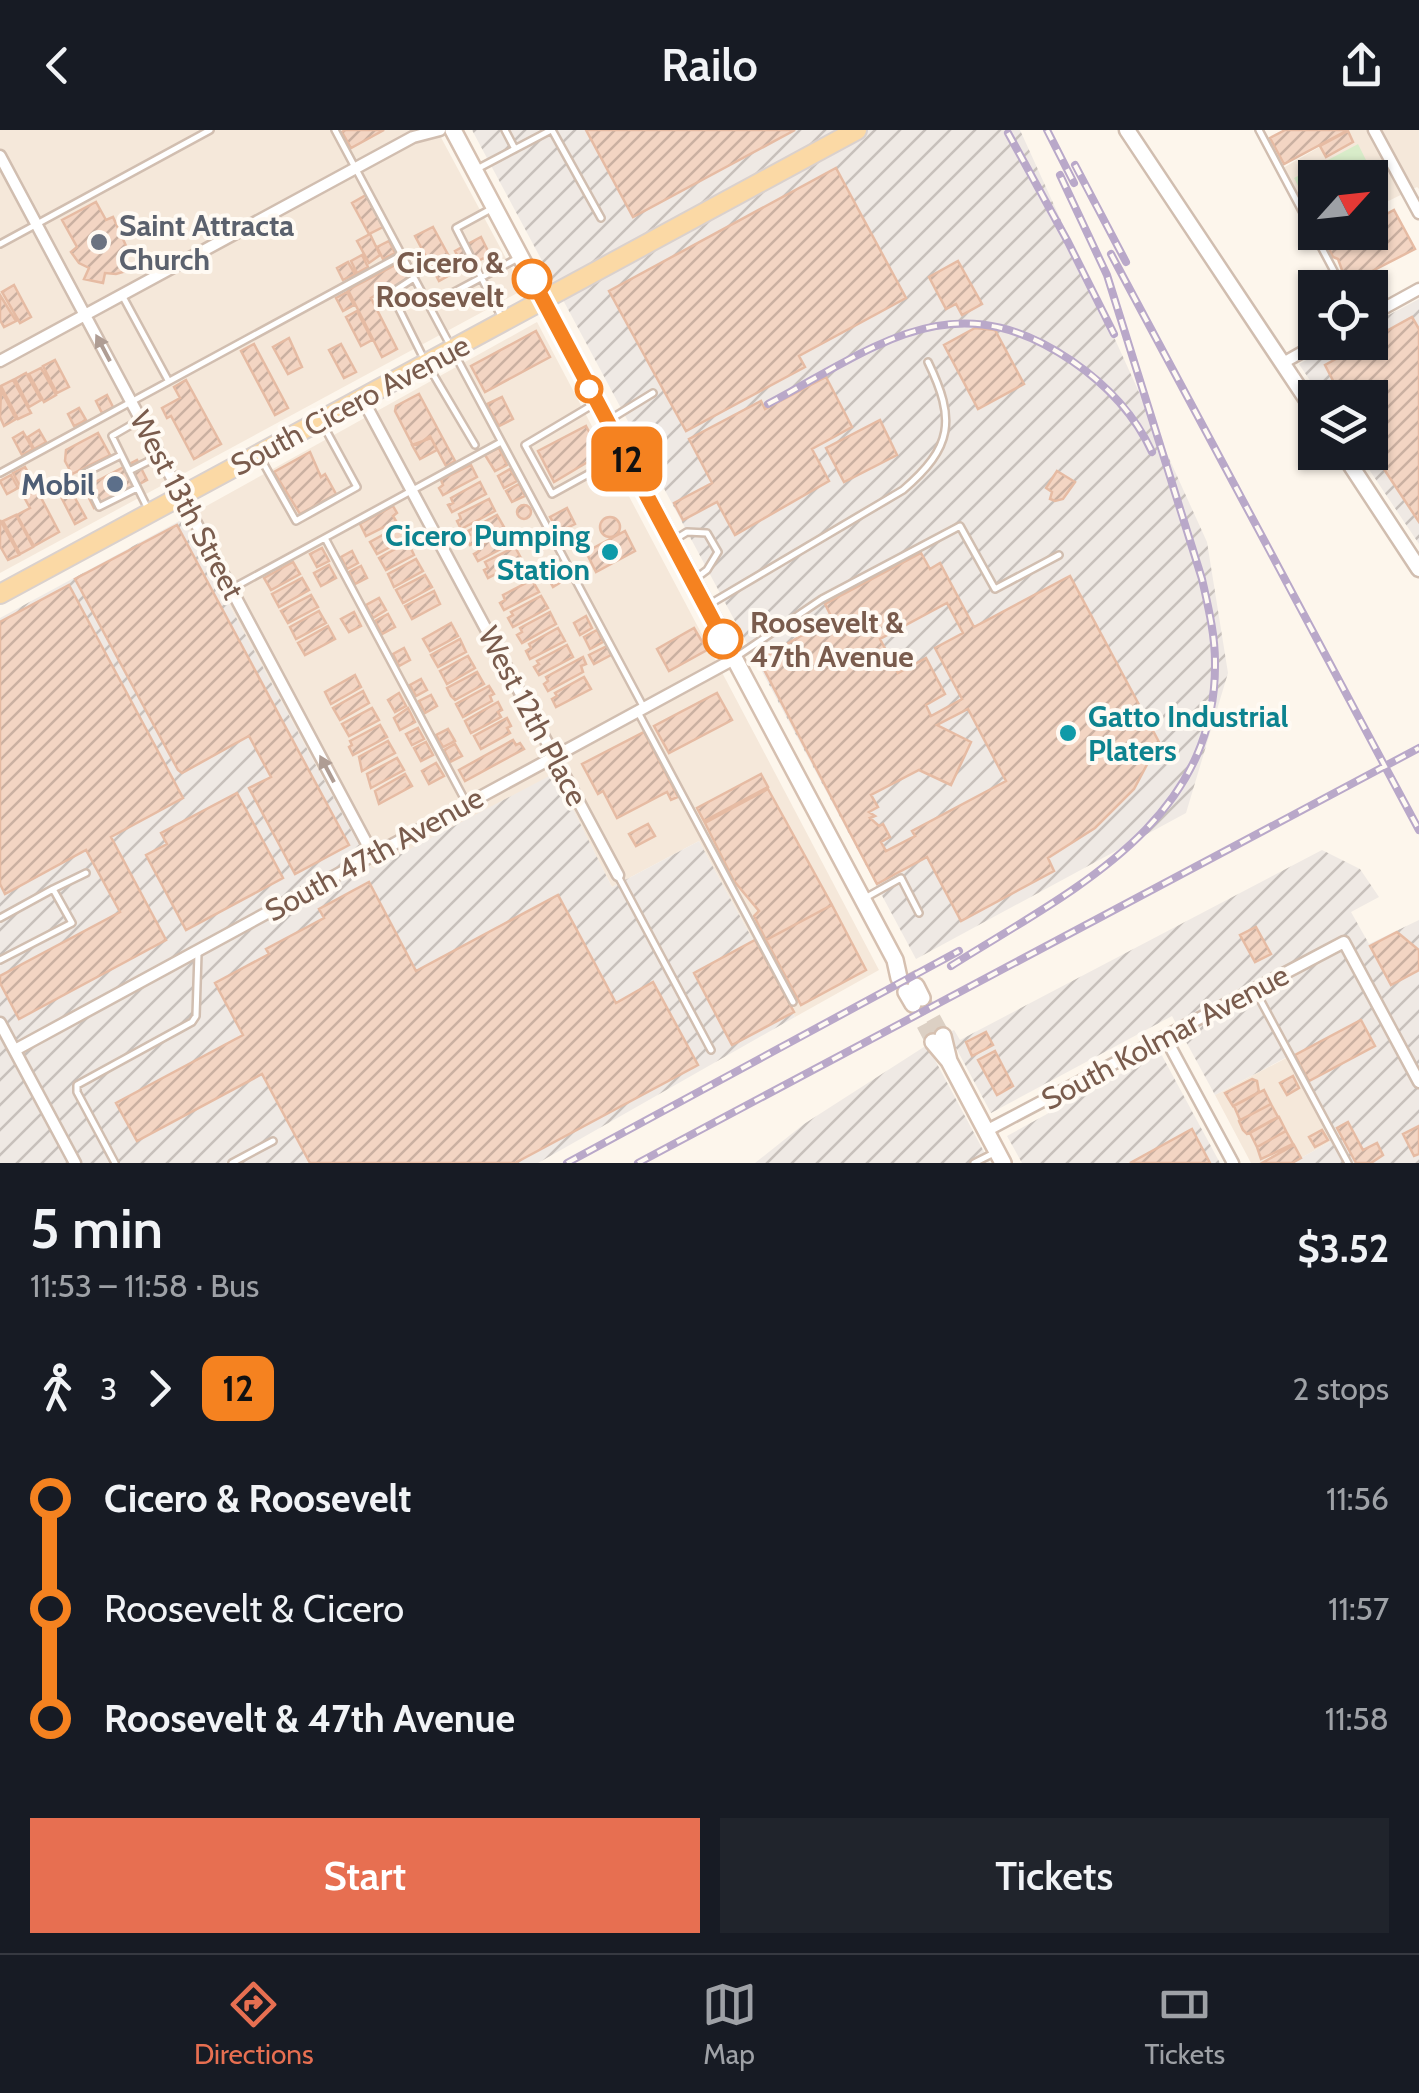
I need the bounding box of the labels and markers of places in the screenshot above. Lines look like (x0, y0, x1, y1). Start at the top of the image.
place label: Saint Attracta Church (119, 207, 294, 278)
marker: Saint Attracta Church (88, 231, 110, 253)
place label: Cicero & Roosevelt (375, 244, 504, 315)
marker: Cicero & Roosevelt (513, 260, 551, 298)
unlabelled marker (576, 376, 602, 402)
place label: Mobil (21, 466, 95, 503)
marker: Mobil (104, 473, 126, 495)
place label: Cicero Pumping Station (385, 517, 590, 588)
marker: Cicero Pumping Station (599, 541, 621, 563)
place label: Roosevelt & 47th Avenue (750, 604, 914, 675)
marker: Roosevelt & 47th Avenue (704, 620, 742, 658)
place label: Gatto Industrial Platers (1088, 698, 1289, 769)
marker: Gatto Industrial Platers (1057, 722, 1079, 744)

